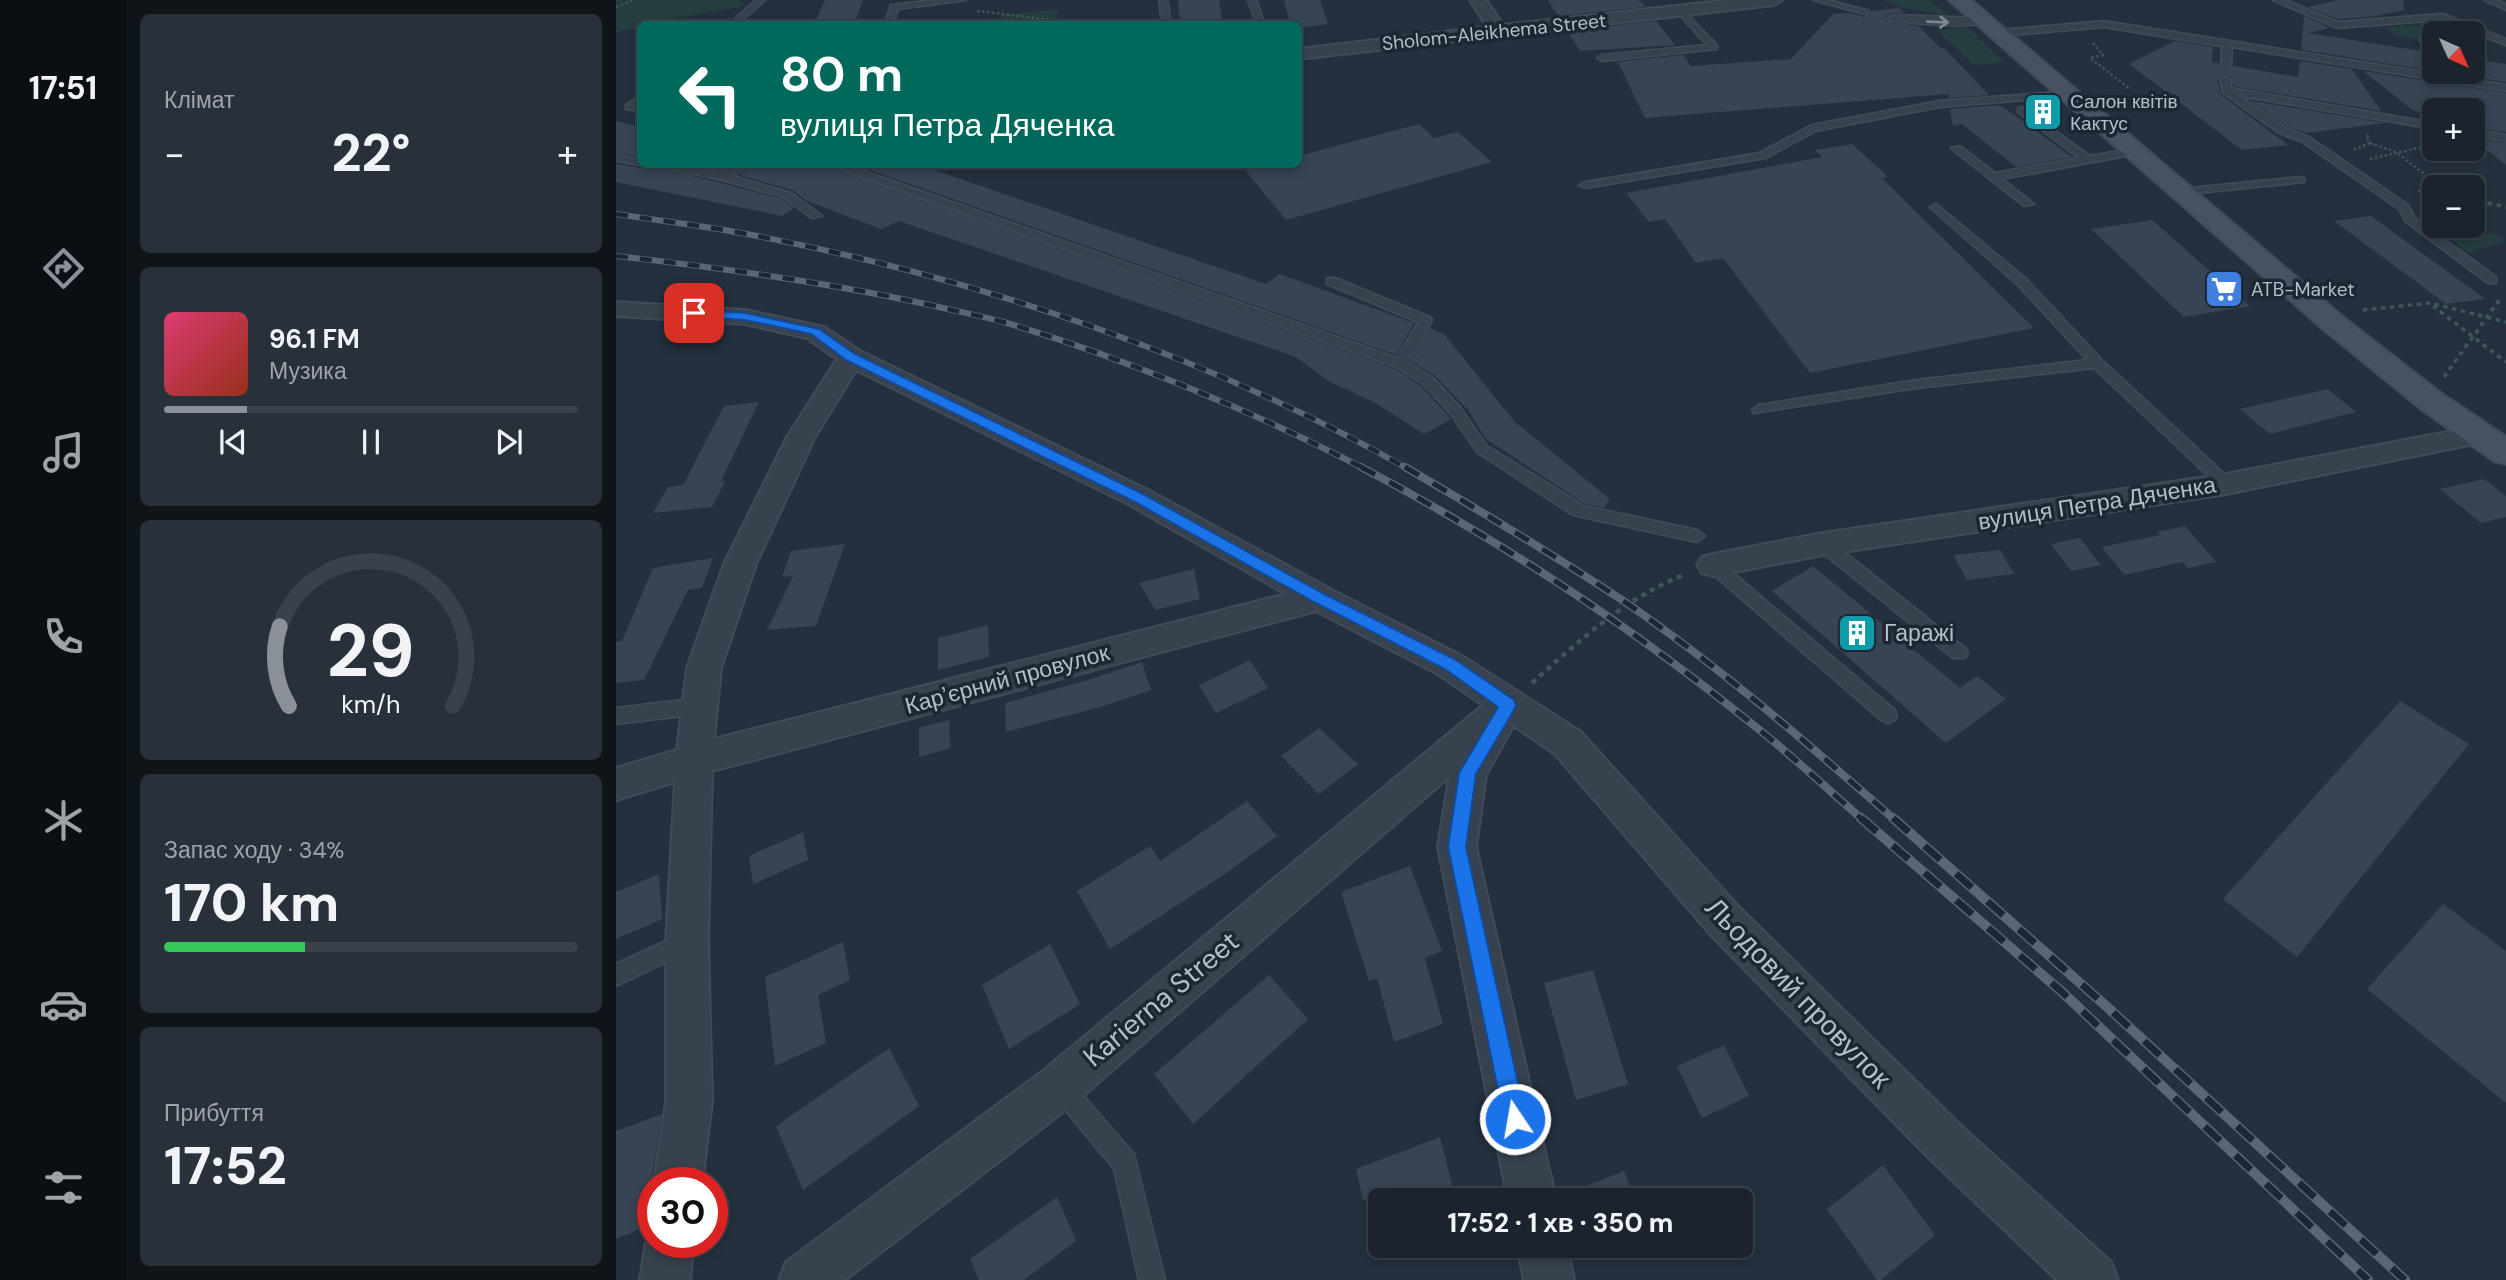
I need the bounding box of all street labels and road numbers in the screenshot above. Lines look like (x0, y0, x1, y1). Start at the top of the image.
street label: Sholom-Aleikhema Street (1381, 8, 1607, 56)
street label: вулиця Петра Дяченка (1976, 469, 2218, 537)
street label: Карʼєрний провулок (901, 637, 1113, 721)
street label: Льодовий провулок (1697, 890, 1899, 1097)
street label: Karierna Street (1075, 923, 1247, 1075)

